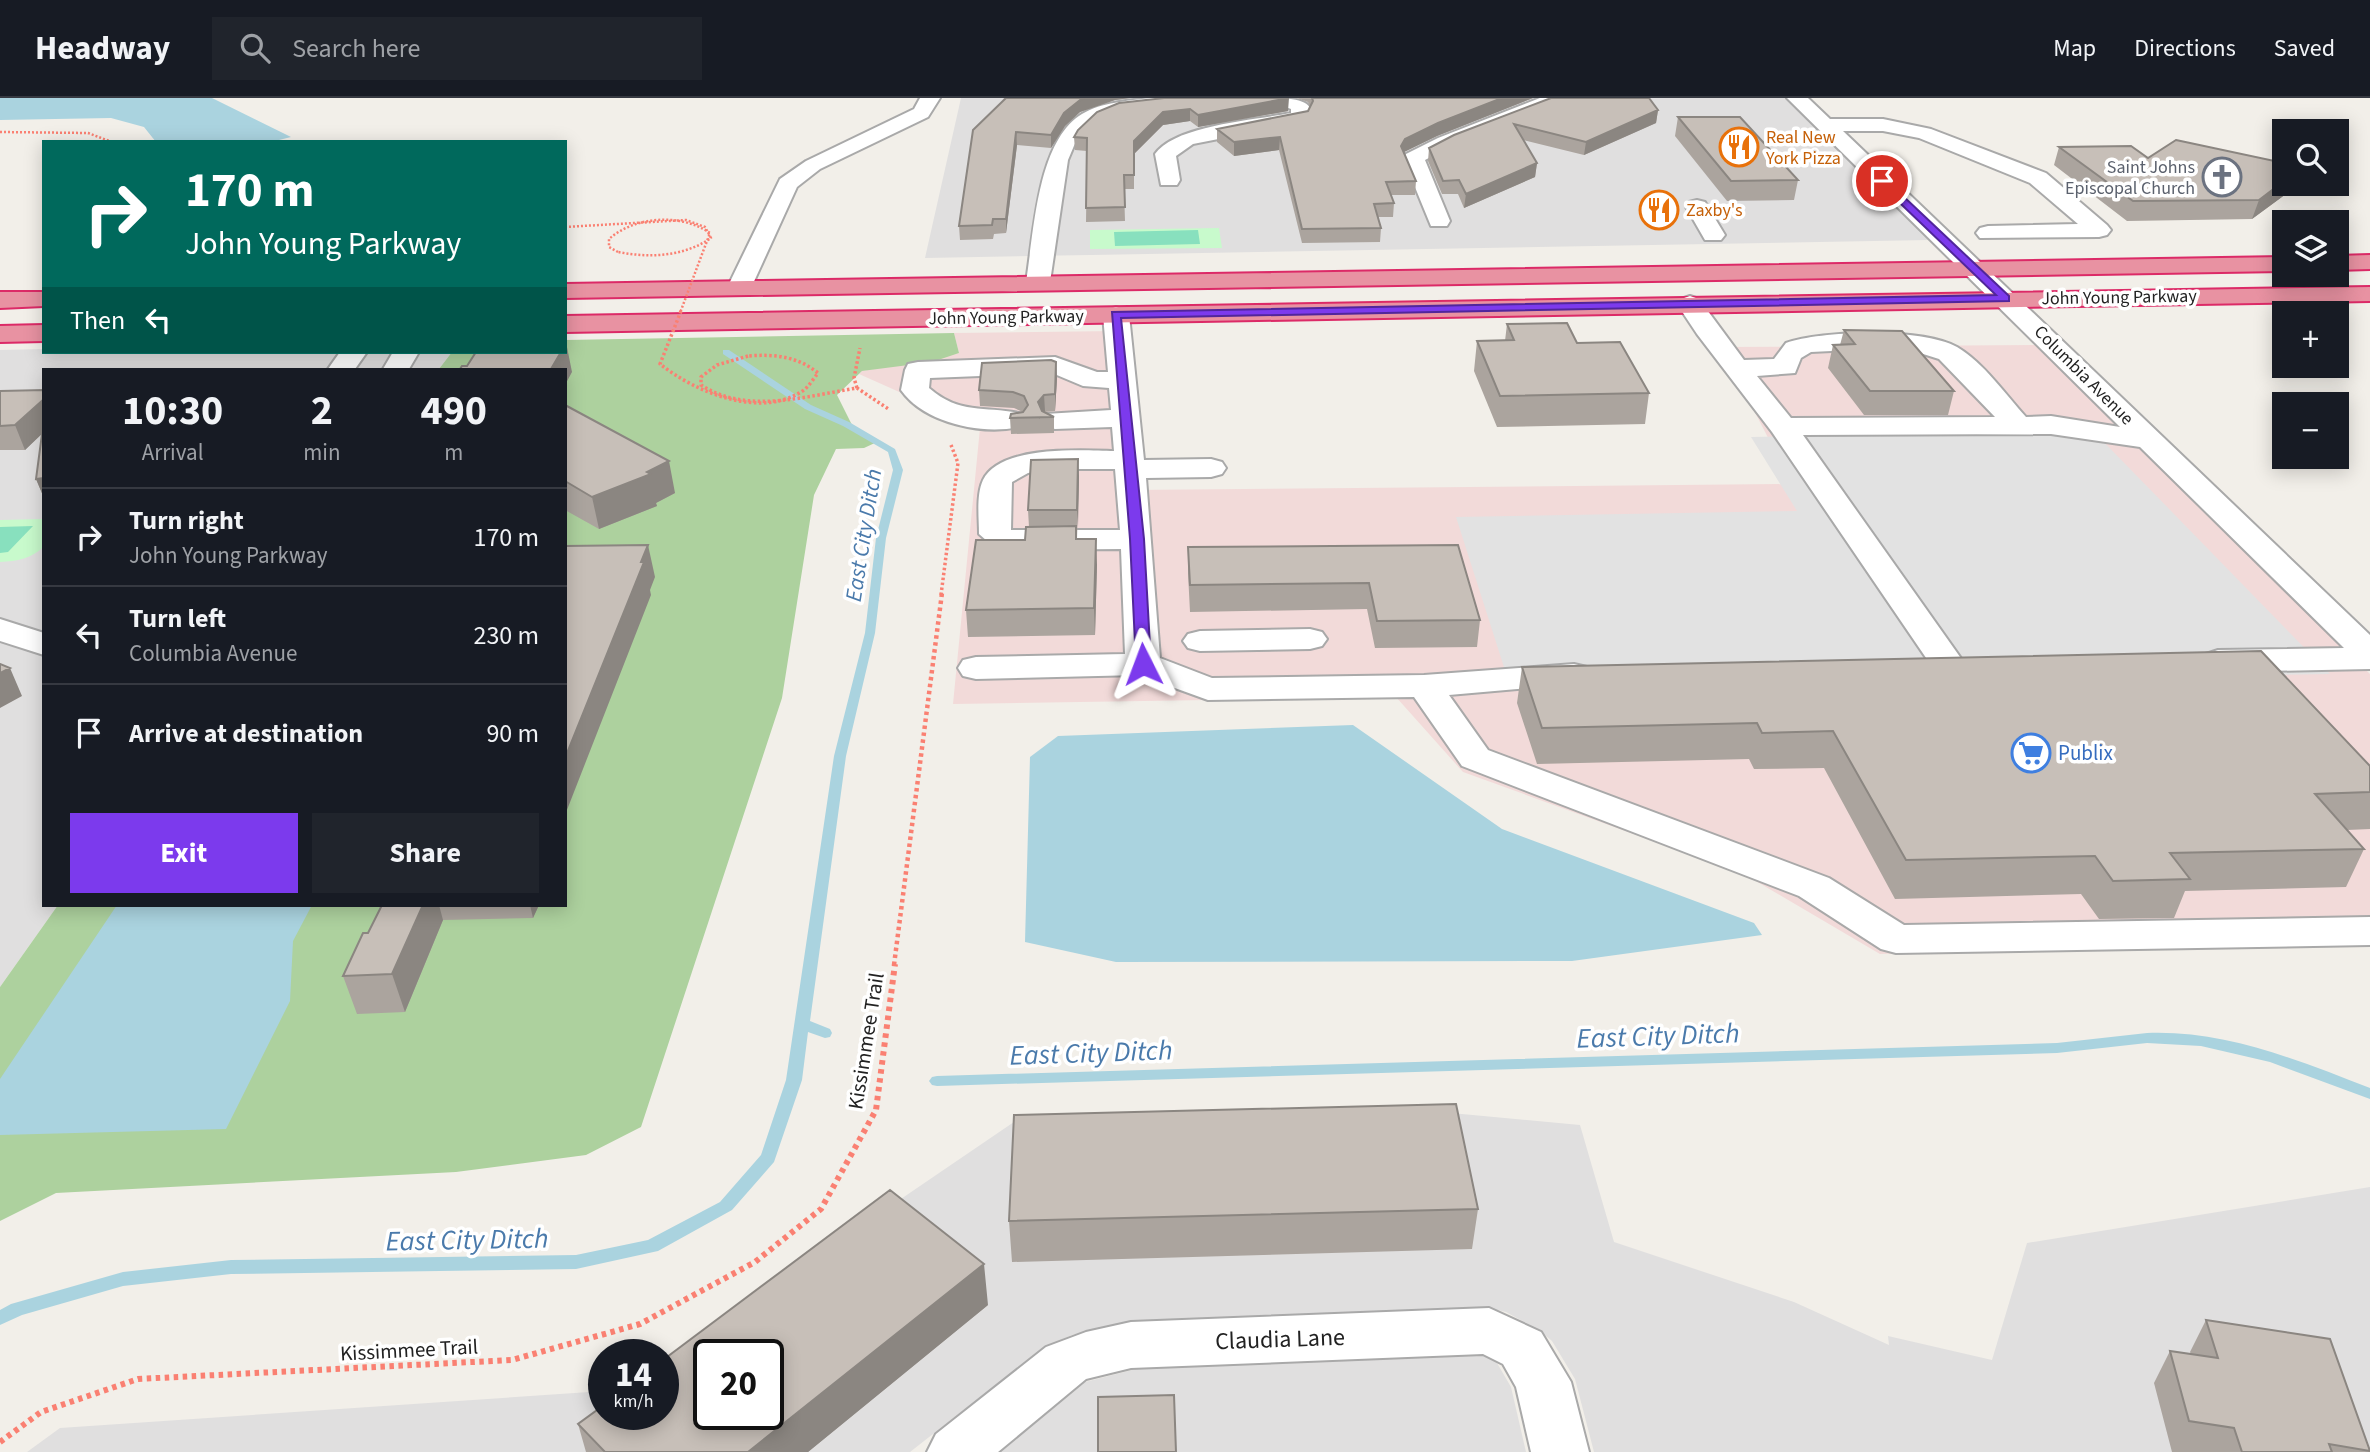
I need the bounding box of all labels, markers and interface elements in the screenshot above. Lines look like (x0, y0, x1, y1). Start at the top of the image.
search box (212, 17, 702, 80)
text: Headway (35, 25, 170, 72)
icon: search (236, 29, 274, 67)
text: Search here (292, 30, 420, 67)
text: Map (2053, 31, 2096, 66)
text: Directions (2134, 31, 2236, 66)
text: Saved (2274, 31, 2335, 66)
map controls (2272, 119, 2349, 469)
button: search (2272, 119, 2349, 196)
place label: Real New York Pizza (1765, 125, 1841, 171)
restaurant icon: Real New York Pizza (1718, 126, 1760, 168)
pin (1852, 151, 1912, 211)
place label: Saint Johns Episcopal Church (2065, 155, 2195, 201)
text: 170 m (185, 156, 314, 226)
church icon: Saint Johns Episcopal Church (2201, 156, 2243, 198)
icon: arrive (1863, 162, 1901, 200)
icon: right (70, 168, 161, 259)
restaurant icon: Zaxby's (1638, 189, 1680, 231)
place label: Zaxby's (1686, 198, 1742, 223)
button: layers (2272, 210, 2349, 287)
text: John Young Parkway (185, 221, 461, 267)
street label: John Young Parkway (2041, 284, 2198, 311)
icon: left (139, 301, 177, 339)
button: + (2272, 301, 2349, 378)
text: Then (70, 302, 125, 339)
street label: John Young Parkway (928, 304, 1085, 331)
street label: Columbia Avenue (2028, 320, 2139, 431)
text: 10:30 (122, 381, 223, 441)
text: 2 (311, 381, 333, 441)
text: 490 (420, 381, 487, 441)
button: − (2272, 392, 2349, 469)
text: Arrival (142, 436, 204, 469)
text: min (303, 436, 341, 469)
text: m (444, 436, 463, 469)
water label: East City Ditch (837, 466, 890, 604)
text: Turn right (129, 502, 244, 539)
icon: right (70, 518, 108, 556)
text: 170 m (473, 519, 539, 556)
text: John Young Parkway (129, 539, 328, 572)
text: Turn left (129, 600, 226, 637)
icon: left (70, 616, 108, 654)
text: 230 m (473, 617, 539, 654)
position arrow (1106, 627, 1180, 701)
text: Columbia Avenue (129, 637, 298, 670)
icon: arrive (70, 714, 108, 752)
text: Arrive at destination (129, 715, 363, 752)
text: 90 m (486, 715, 539, 752)
supermarket icon: Publix (2010, 732, 2052, 774)
place label: Publix (2058, 738, 2113, 768)
button: Exit (70, 813, 298, 893)
button: Share (312, 813, 539, 893)
street label: Kissimmee Trail (840, 970, 892, 1112)
water label: East City Ditch (1576, 1013, 1740, 1059)
water label: East City Ditch (1009, 1030, 1173, 1076)
water label: East City Ditch (385, 1219, 549, 1261)
street label: Claudia Lane (1215, 1320, 1346, 1359)
street label: Kissimmee Trail (339, 1331, 479, 1369)
speed limit sign: 20 (693, 1339, 784, 1430)
text: 14 (615, 1350, 652, 1400)
text: km/h (614, 1389, 653, 1414)

